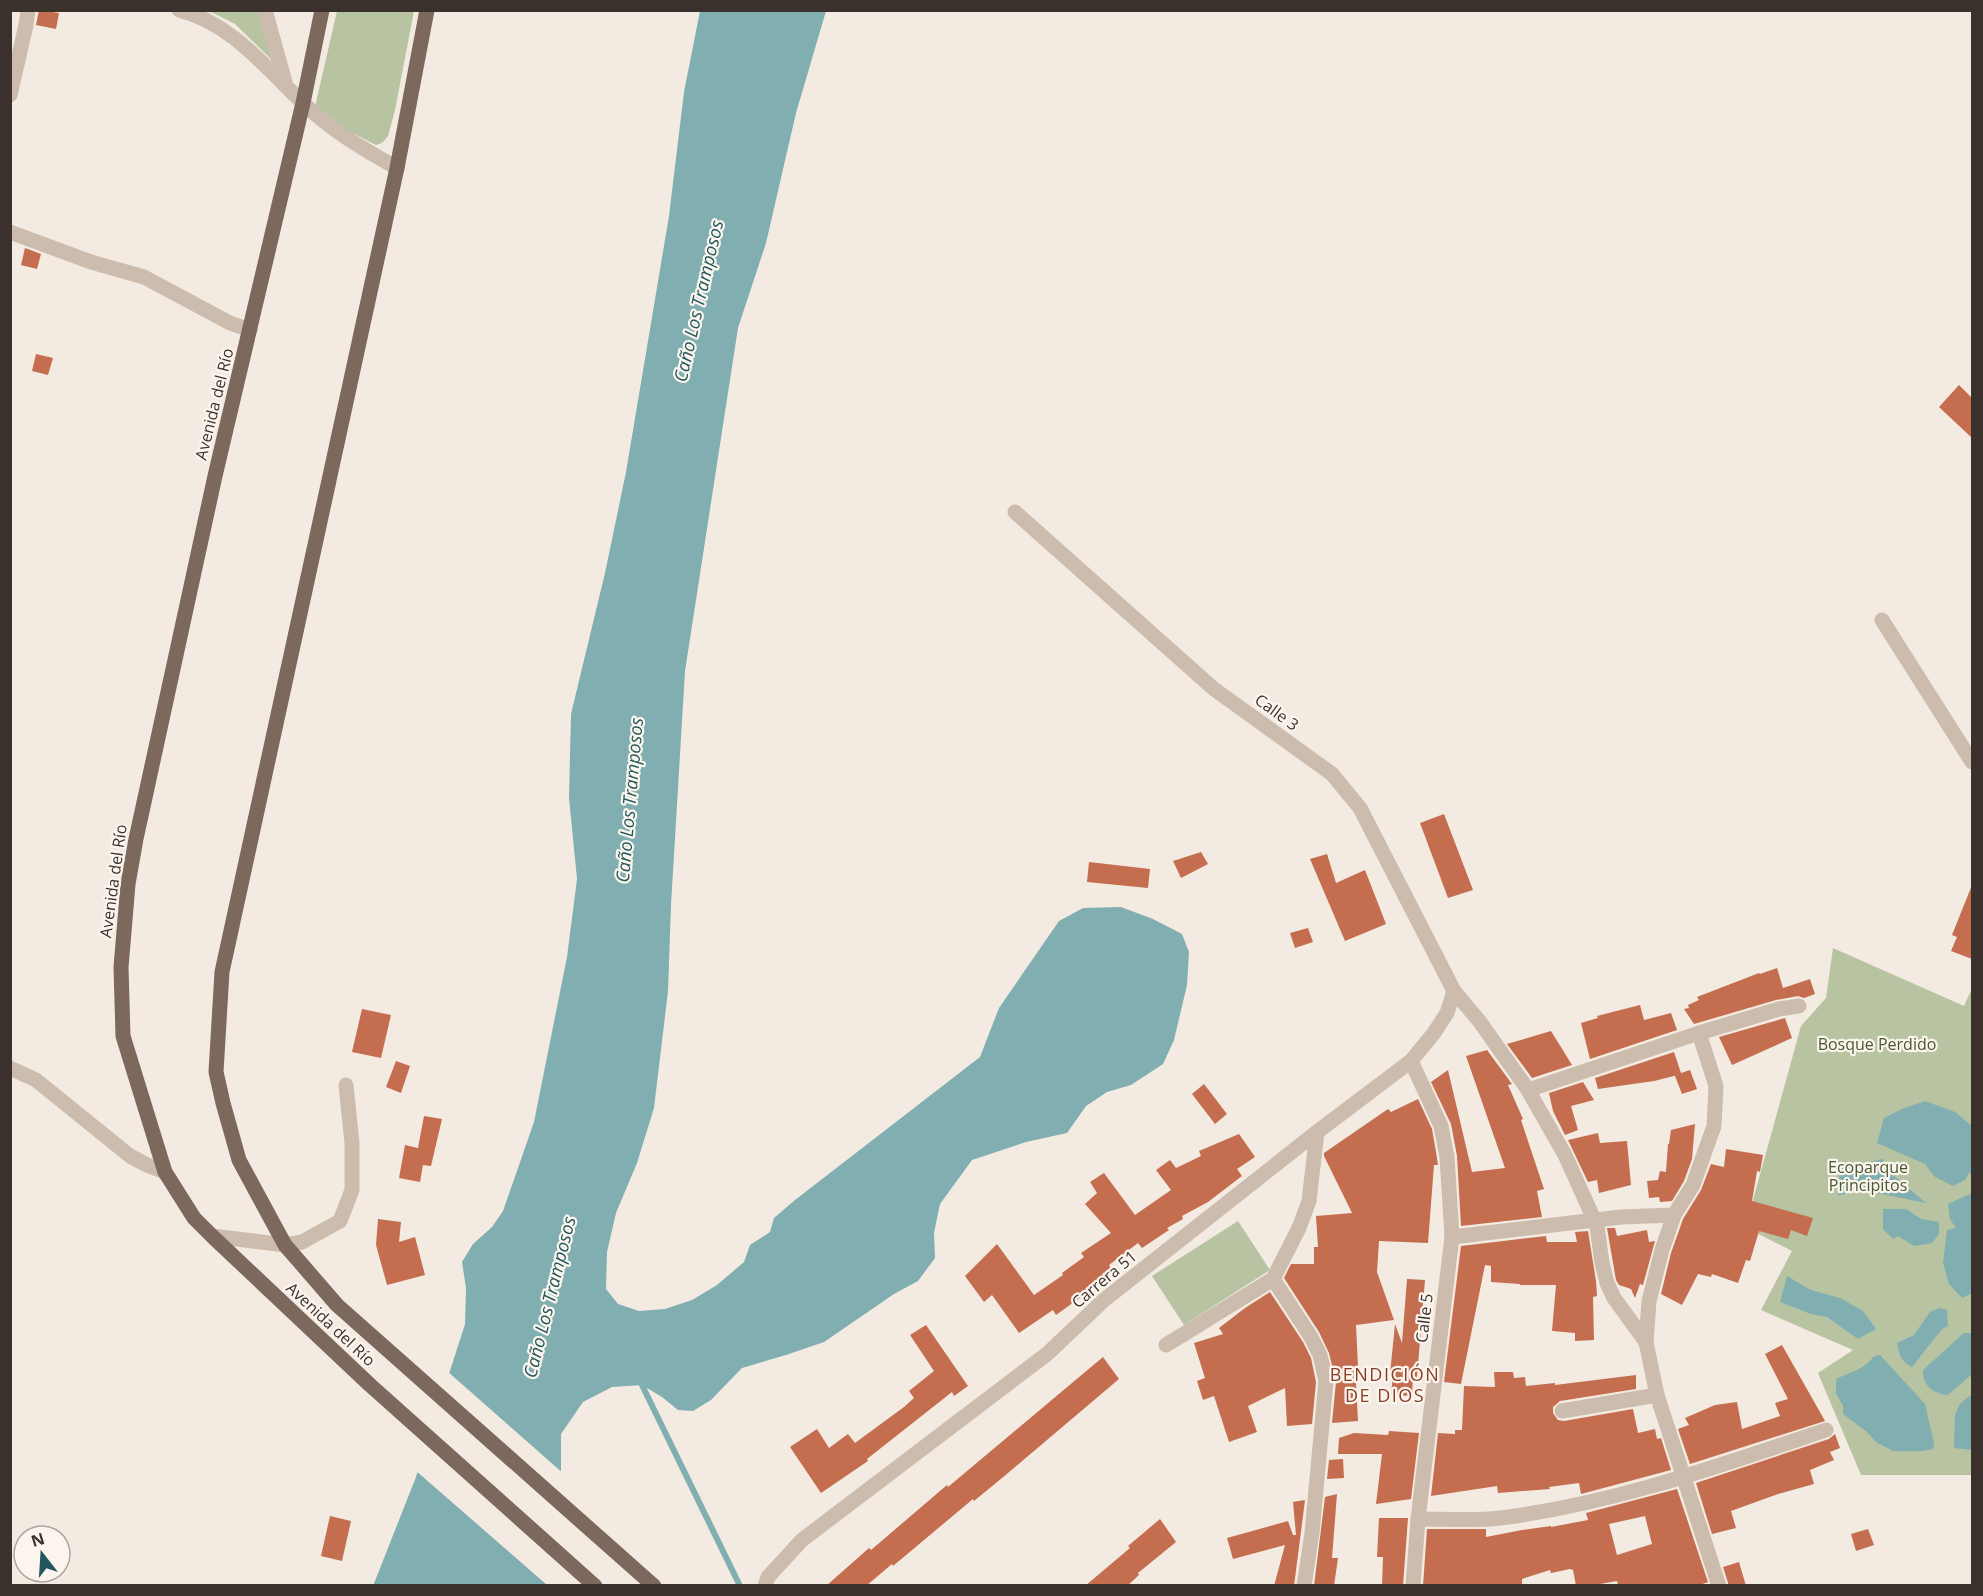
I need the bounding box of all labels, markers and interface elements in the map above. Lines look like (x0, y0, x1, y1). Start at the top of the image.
water label: Caño Los Tramposos (668, 218, 728, 384)
street label: Avenida del Río (190, 346, 238, 462)
street label: Calle 3 (1251, 689, 1303, 735)
water label: Caño Los Tramposos (610, 716, 648, 883)
street label: Avenida del Río (94, 823, 132, 939)
park label: Bosque Perdido (1818, 1033, 1936, 1055)
park label: Ecoparque Principitos (1828, 1156, 1908, 1196)
water label: Caño Los Tramposos (517, 1214, 581, 1380)
street label: Carrera 51 (1067, 1245, 1141, 1313)
street label: Avenida del Río (282, 1277, 380, 1371)
street label: Calle 5 (1410, 1292, 1438, 1344)
district label: BENDICIÓN DE DIOS (1330, 1362, 1440, 1407)
north arrow (12, 1524, 72, 1584)
text: N (28, 1527, 47, 1552)

